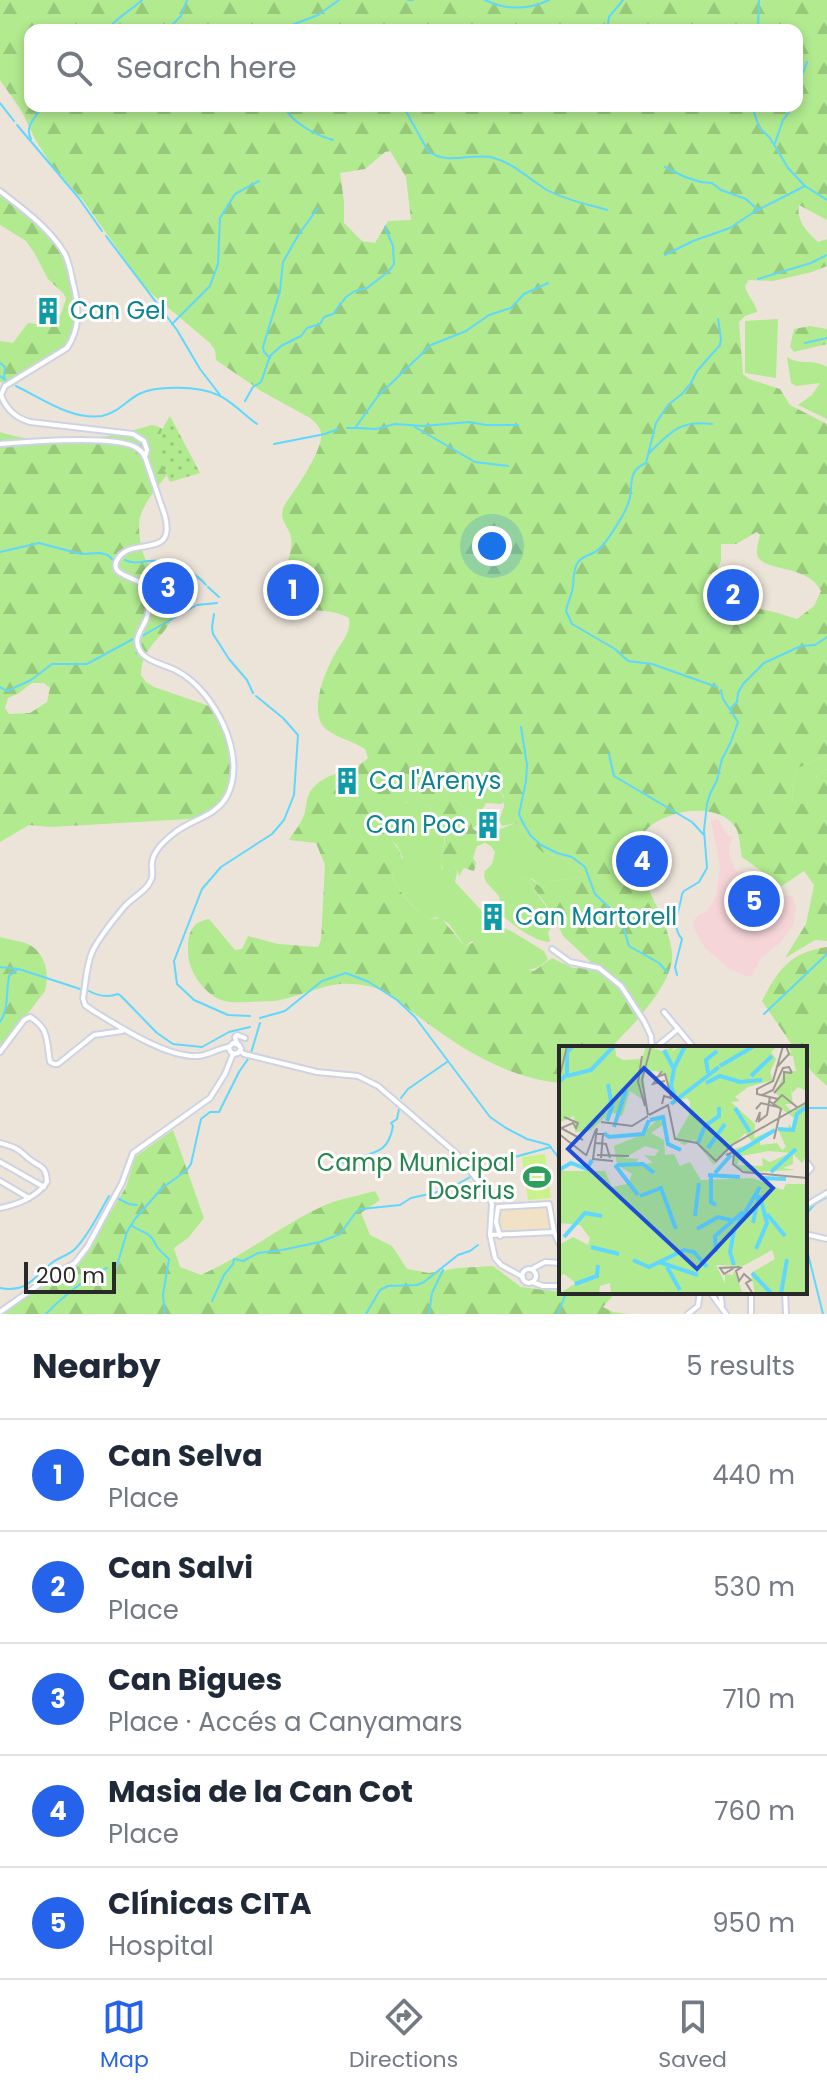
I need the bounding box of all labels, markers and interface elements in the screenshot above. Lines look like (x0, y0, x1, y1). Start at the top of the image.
search box (24, 24, 803, 112)
icon: search (52, 46, 96, 90)
text: Search here (116, 46, 297, 89)
place label: Can Gel (70, 294, 166, 327)
building icon: Can Gel (33, 296, 63, 326)
your location (472, 526, 512, 566)
pin: 3 (142, 558, 194, 618)
pin: 1 (267, 560, 319, 620)
pin: 2 (707, 565, 759, 625)
place label: Ca l'Arenys (369, 764, 501, 797)
building icon: Ca l'Arenys (332, 766, 362, 796)
place label: Can Poc (366, 808, 466, 841)
building icon: Can Poc (473, 810, 503, 840)
pin: 4 (616, 831, 668, 891)
pin: 5 (728, 871, 780, 931)
place label: Can Martorell (515, 900, 677, 933)
building icon: Can Martorell (478, 902, 508, 932)
inset map (559, 1046, 807, 1294)
place label: Camp Municipal Dosrius (317, 1146, 515, 1207)
sports icon: Camp Municipal Dosrius (522, 1162, 552, 1192)
scale bar (24, 1258, 116, 1294)
text: 200 m (36, 1260, 105, 1291)
text: Nearby (32, 1342, 161, 1390)
text: 5 results (686, 1348, 795, 1384)
text: Can Selva (108, 1434, 263, 1477)
text: 1 (53, 1457, 63, 1493)
text: 440 m (712, 1457, 795, 1493)
text: Place (108, 1480, 179, 1516)
text: Can Salvi (108, 1546, 253, 1589)
text: 2 (51, 1569, 65, 1605)
text: 530 m (713, 1569, 795, 1605)
text: Place (108, 1592, 179, 1628)
text: Can Bigues (108, 1658, 282, 1701)
text: 3 (50, 1681, 66, 1717)
text: 710 m (722, 1681, 795, 1717)
text: Place · Accés a Canyamars (108, 1704, 463, 1740)
text: Masia de la Can Cot (108, 1770, 413, 1813)
text: 4 (49, 1793, 67, 1829)
text: 760 m (714, 1793, 795, 1829)
text: Place (108, 1816, 179, 1852)
text: Clínicas CITA (108, 1882, 312, 1925)
text: 5 (50, 1905, 66, 1941)
text: 950 m (712, 1905, 795, 1941)
text: Hospital (108, 1928, 214, 1964)
tab: Map (100, 1995, 149, 2076)
tab: Directions (349, 1995, 458, 2076)
tab: Saved (658, 1995, 727, 2076)

